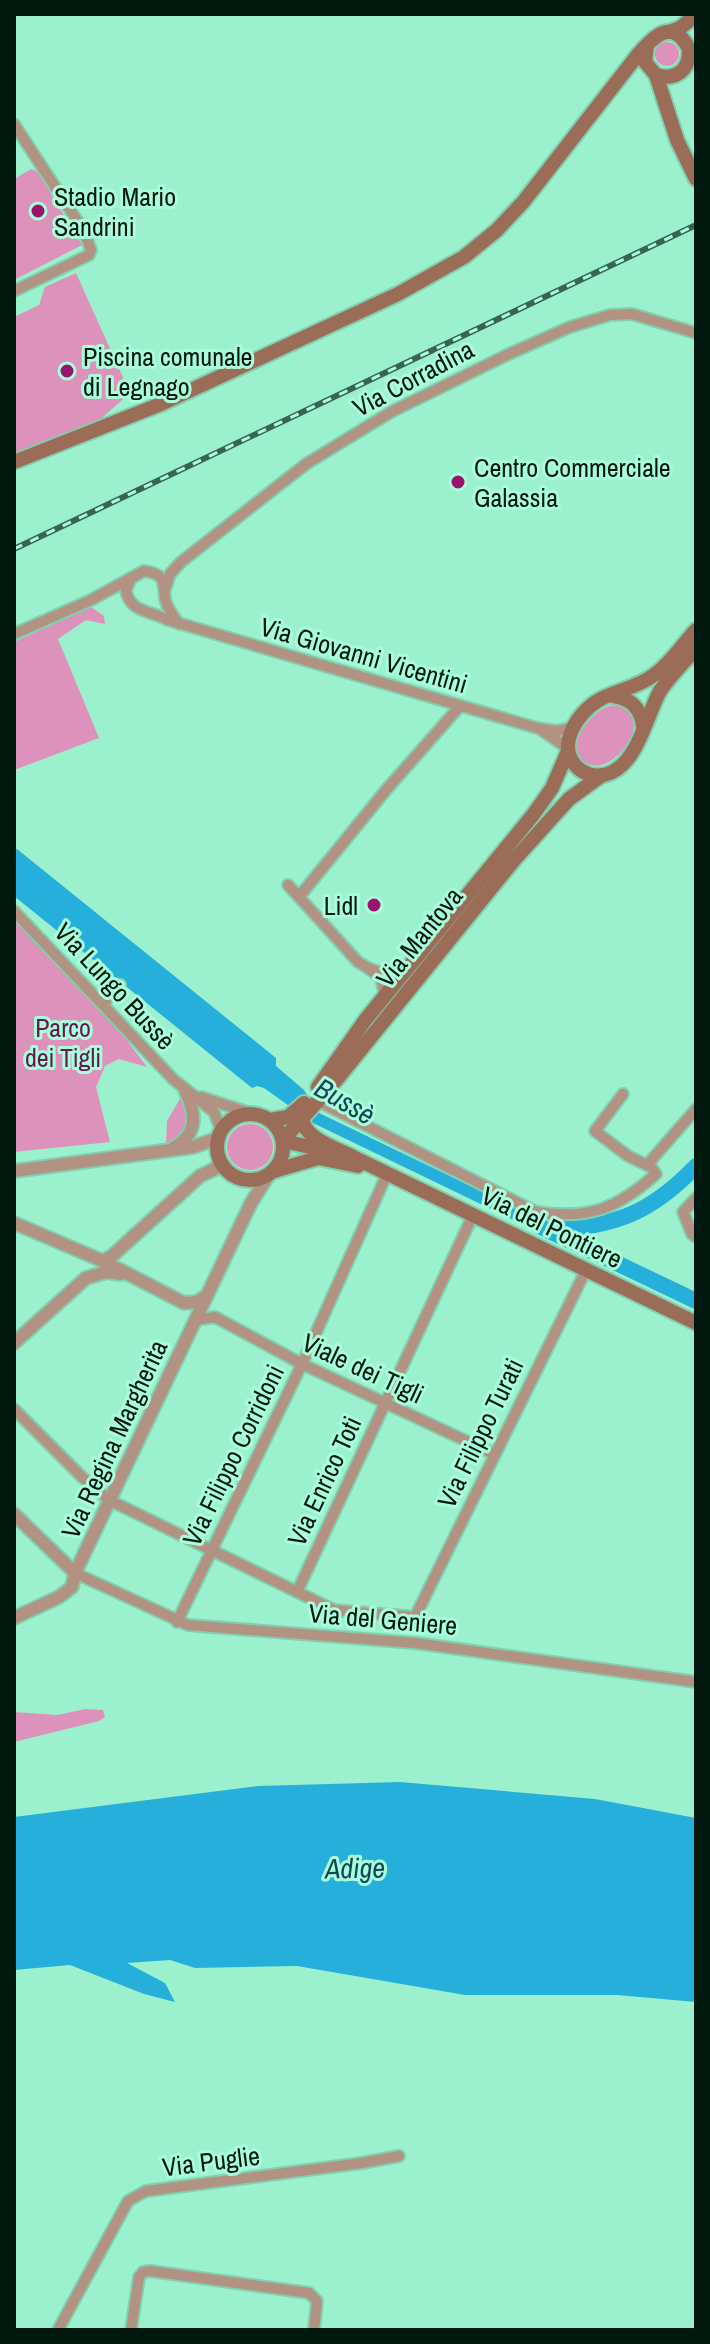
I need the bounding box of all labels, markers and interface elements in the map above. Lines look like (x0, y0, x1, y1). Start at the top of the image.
place label: Stadio Mario Sandrini (54, 179, 176, 244)
marker: Stadio Mario Sandrini (29, 202, 47, 220)
street label: Via Corradina (346, 331, 480, 425)
place label: Piscina comunale di Legnago (83, 339, 252, 404)
marker: Piscina comunale di Legnago (58, 362, 76, 380)
place label: Centro Commerciale Galassia (474, 450, 671, 515)
marker: Centro Commerciale Galassia (449, 473, 467, 491)
street label: Via Giovanni Vicentini (256, 609, 472, 701)
street label: Via Mantova (368, 880, 470, 994)
place label: Lidl (324, 888, 358, 923)
marker: Lidl (365, 896, 383, 914)
street label: Via Lungo Bussè (47, 915, 183, 1057)
park label: Parco dei Tigli (25, 1010, 101, 1075)
water label: Bussè (308, 1069, 382, 1133)
street label: Via del Pontiere (476, 1178, 628, 1276)
street label: Viale dei Tigli (297, 1325, 429, 1411)
street label: Via Regina Margherita (53, 1334, 175, 1544)
street label: Via Filippo Turati (429, 1352, 531, 1514)
street label: Via Filippo Corridoni (174, 1359, 292, 1551)
street label: Via Enrico Toti (279, 1411, 369, 1551)
street label: Via del Geniere (307, 1595, 459, 1643)
water label: Adige (323, 1848, 385, 1888)
street label: Via Puglie (160, 2138, 262, 2184)

